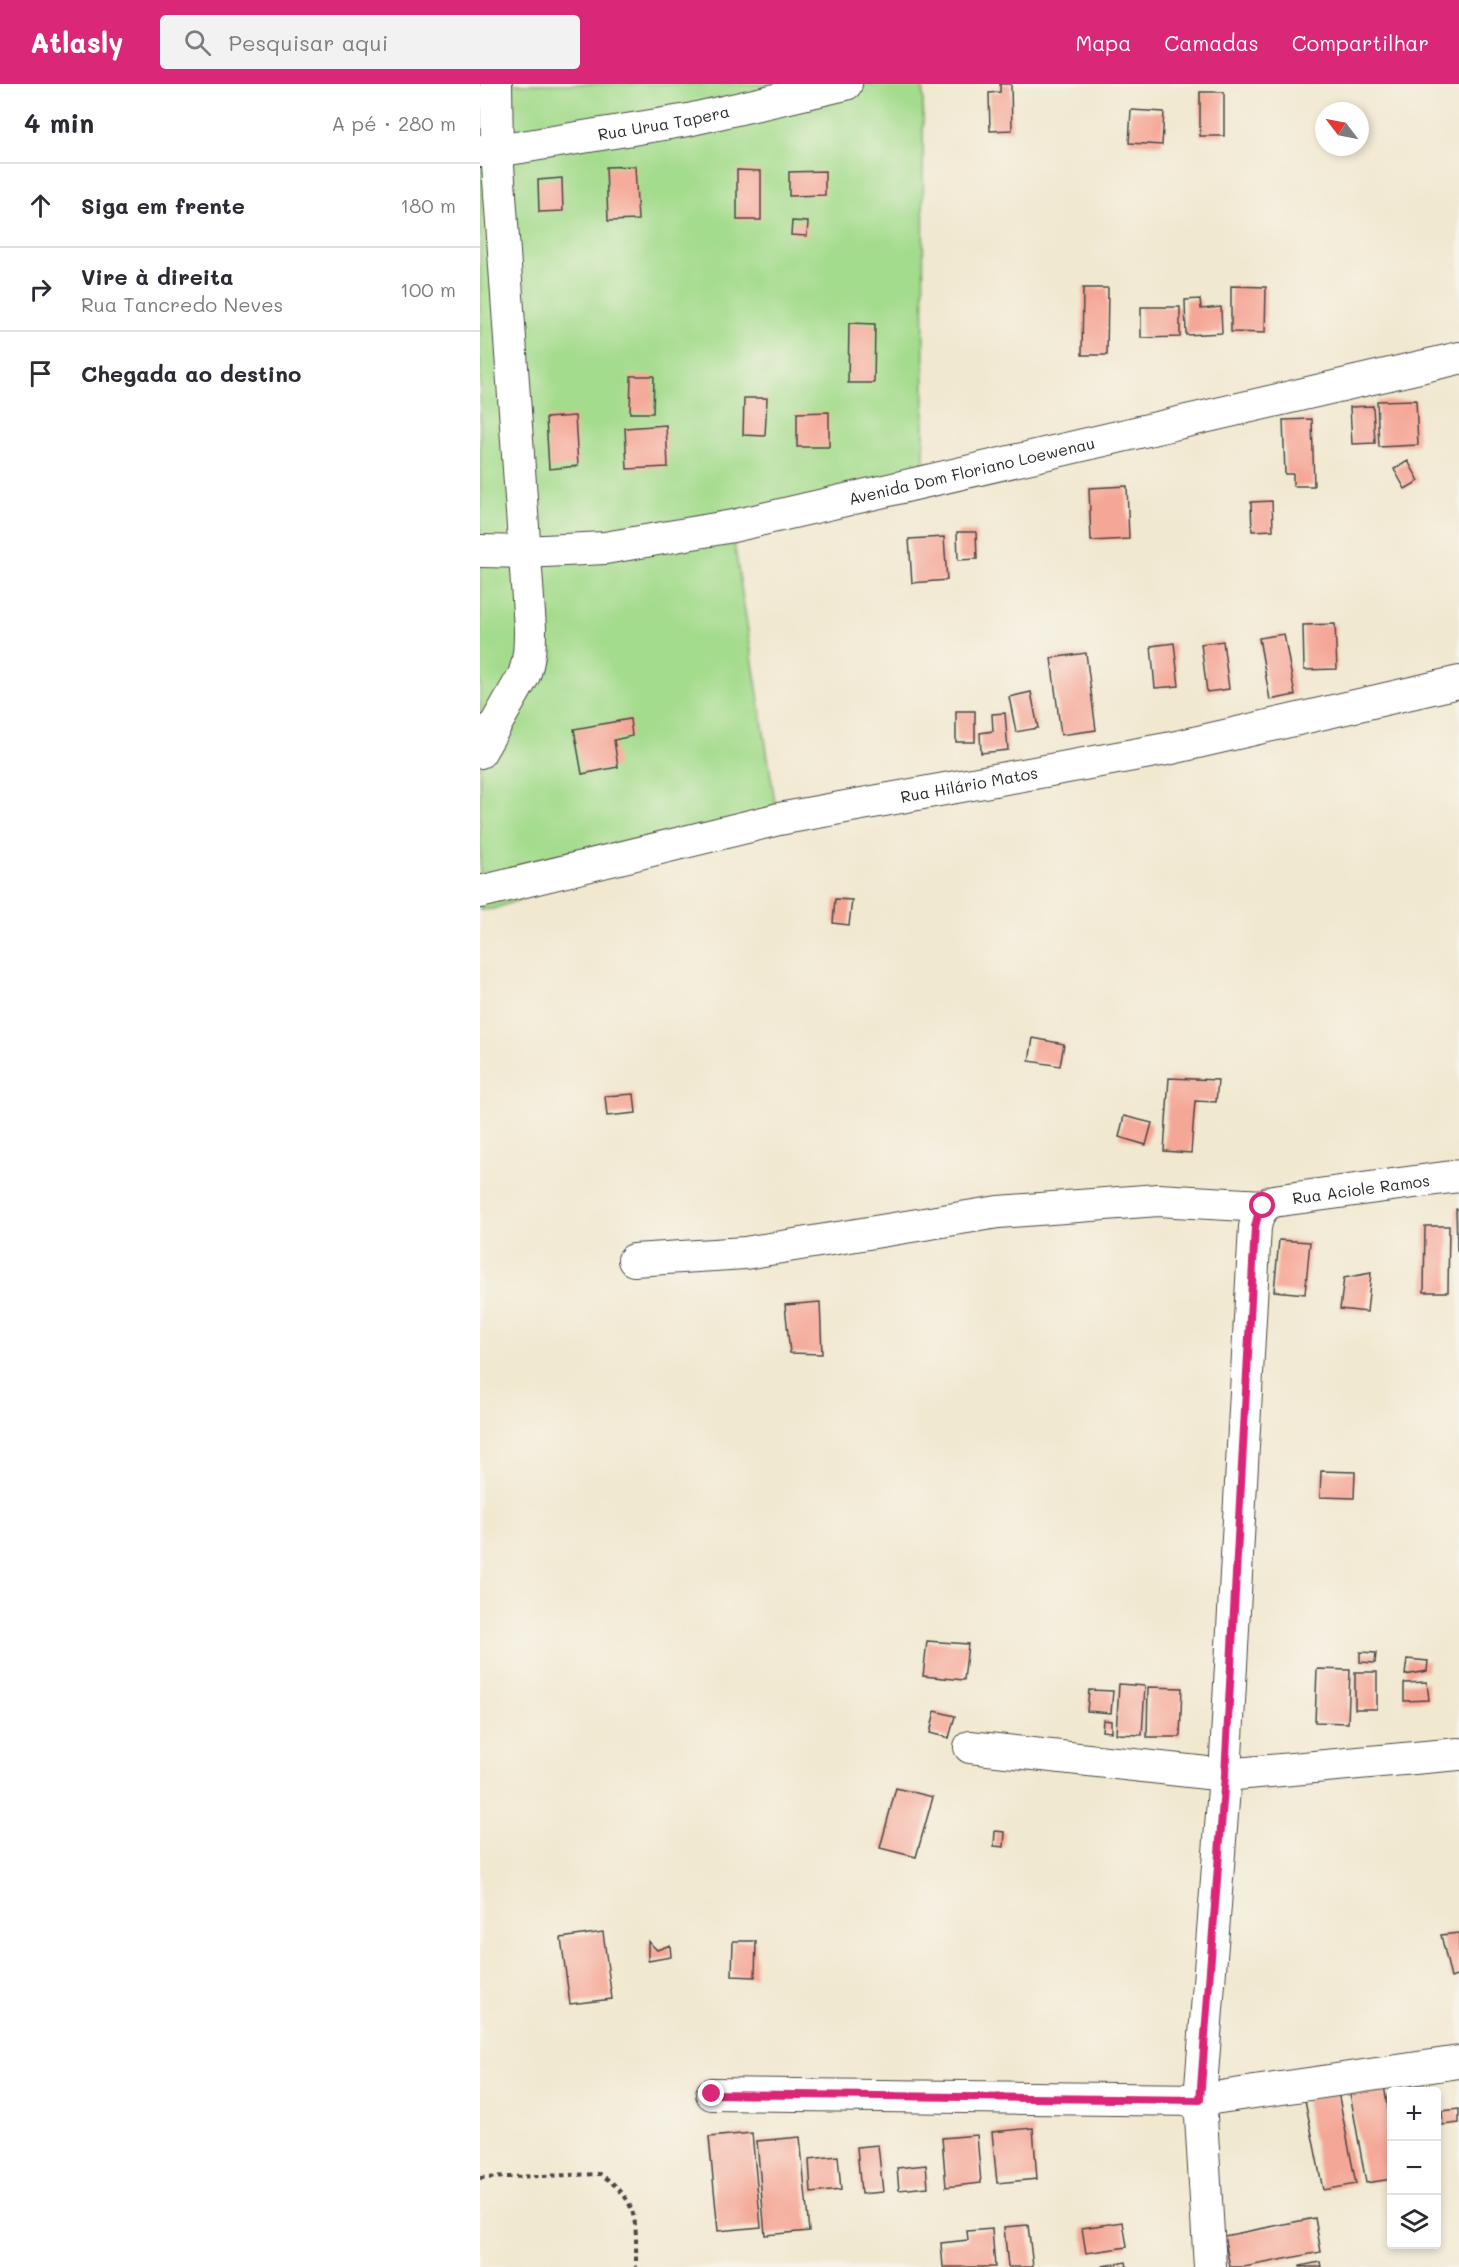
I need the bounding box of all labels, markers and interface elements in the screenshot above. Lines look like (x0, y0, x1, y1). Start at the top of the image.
search box (160, 15, 580, 69)
text: Atlasly (30, 24, 124, 60)
icon: search (181, 26, 214, 59)
text: Pesquisar aqui (229, 28, 388, 57)
text: Mapa (1075, 29, 1131, 56)
text: Camadas (1164, 29, 1259, 56)
text: Compartilhar (1292, 29, 1429, 56)
street label: Rua Urua Tapera (596, 100, 731, 144)
north arrow (1315, 102, 1369, 156)
text: 4 min (24, 106, 94, 140)
text: A pé · 280 m (332, 110, 456, 136)
icon: ahead (24, 189, 57, 222)
text: Siga em frente (81, 191, 245, 220)
text: 180 m (400, 192, 456, 218)
text: Vire à direita (81, 262, 234, 291)
icon: right (24, 273, 57, 306)
text: 100 m (400, 276, 456, 302)
text: Rua Tancredo Neves (81, 291, 283, 317)
icon: arrive (24, 357, 57, 390)
text: Chegada ao destino (81, 359, 301, 388)
street label: Avenida Dom Floriano Loewenau (846, 432, 1097, 509)
street label: Rua Hilário Matos (899, 761, 1039, 807)
street label: Rua Aciole Ramos (1291, 1169, 1431, 1208)
route start (1249, 1192, 1275, 1218)
route end (698, 2080, 724, 2106)
map controls (1387, 2087, 1441, 2249)
button: + (1387, 2087, 1441, 2141)
button: − (1387, 2141, 1441, 2195)
button: layers (1387, 2195, 1441, 2249)

